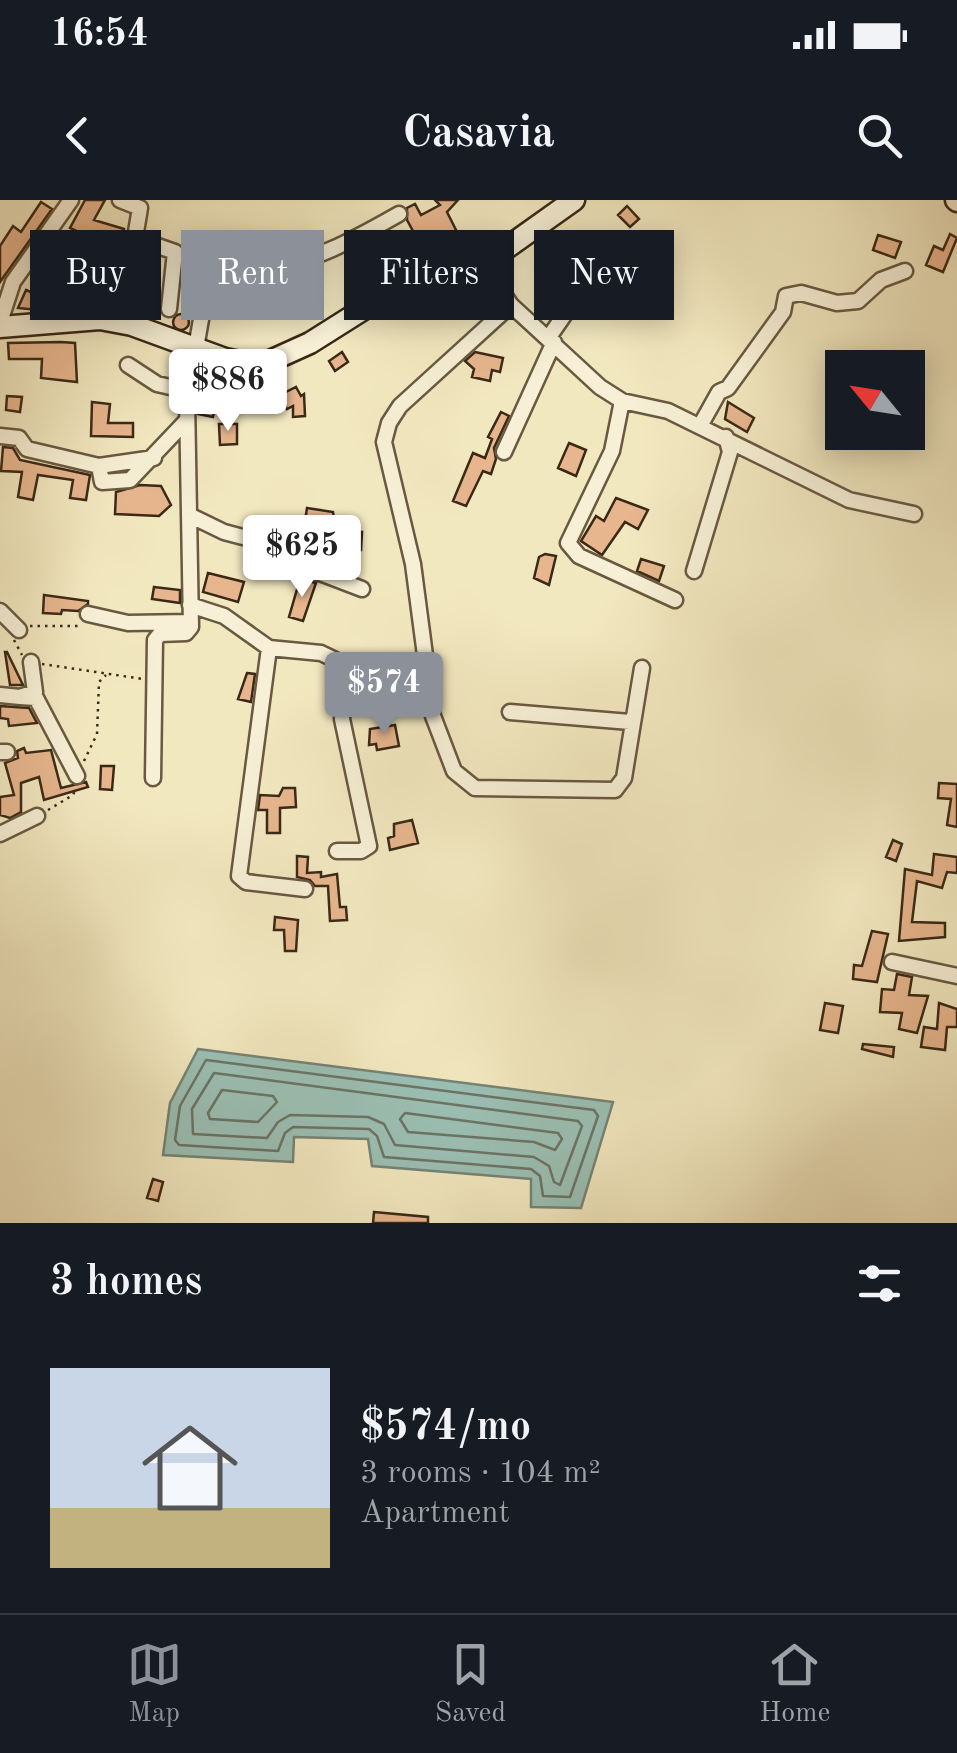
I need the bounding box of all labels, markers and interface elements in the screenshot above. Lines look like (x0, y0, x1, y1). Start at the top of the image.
text: 16:54 (50, 16, 149, 54)
icon: back (50, 108, 105, 163)
icon: search (852, 108, 907, 163)
text: Casavia (402, 112, 555, 157)
chip: Buy (30, 230, 161, 320)
chip: Rent (181, 230, 324, 320)
chip: Filters (344, 230, 514, 320)
chip: New (534, 230, 674, 320)
pin: $886 (169, 349, 287, 434)
north arrow (825, 350, 925, 450)
map controls (825, 350, 925, 450)
text: $886 (191, 365, 265, 397)
pin: $625 (243, 515, 361, 600)
text: $625 (265, 531, 339, 563)
pin: $574 (325, 652, 443, 737)
text: $574 (347, 668, 421, 700)
icon: filters (852, 1256, 907, 1311)
text: 3 homes (50, 1262, 202, 1304)
text: $574/mo (360, 1407, 531, 1449)
icon: home (130, 1408, 250, 1528)
text: 3 rooms · 104 m² (360, 1458, 601, 1490)
text: Apartment (360, 1498, 510, 1530)
tab: Map (127, 1637, 182, 1732)
tab: Saved (435, 1637, 506, 1732)
tab: Home (759, 1637, 830, 1732)

